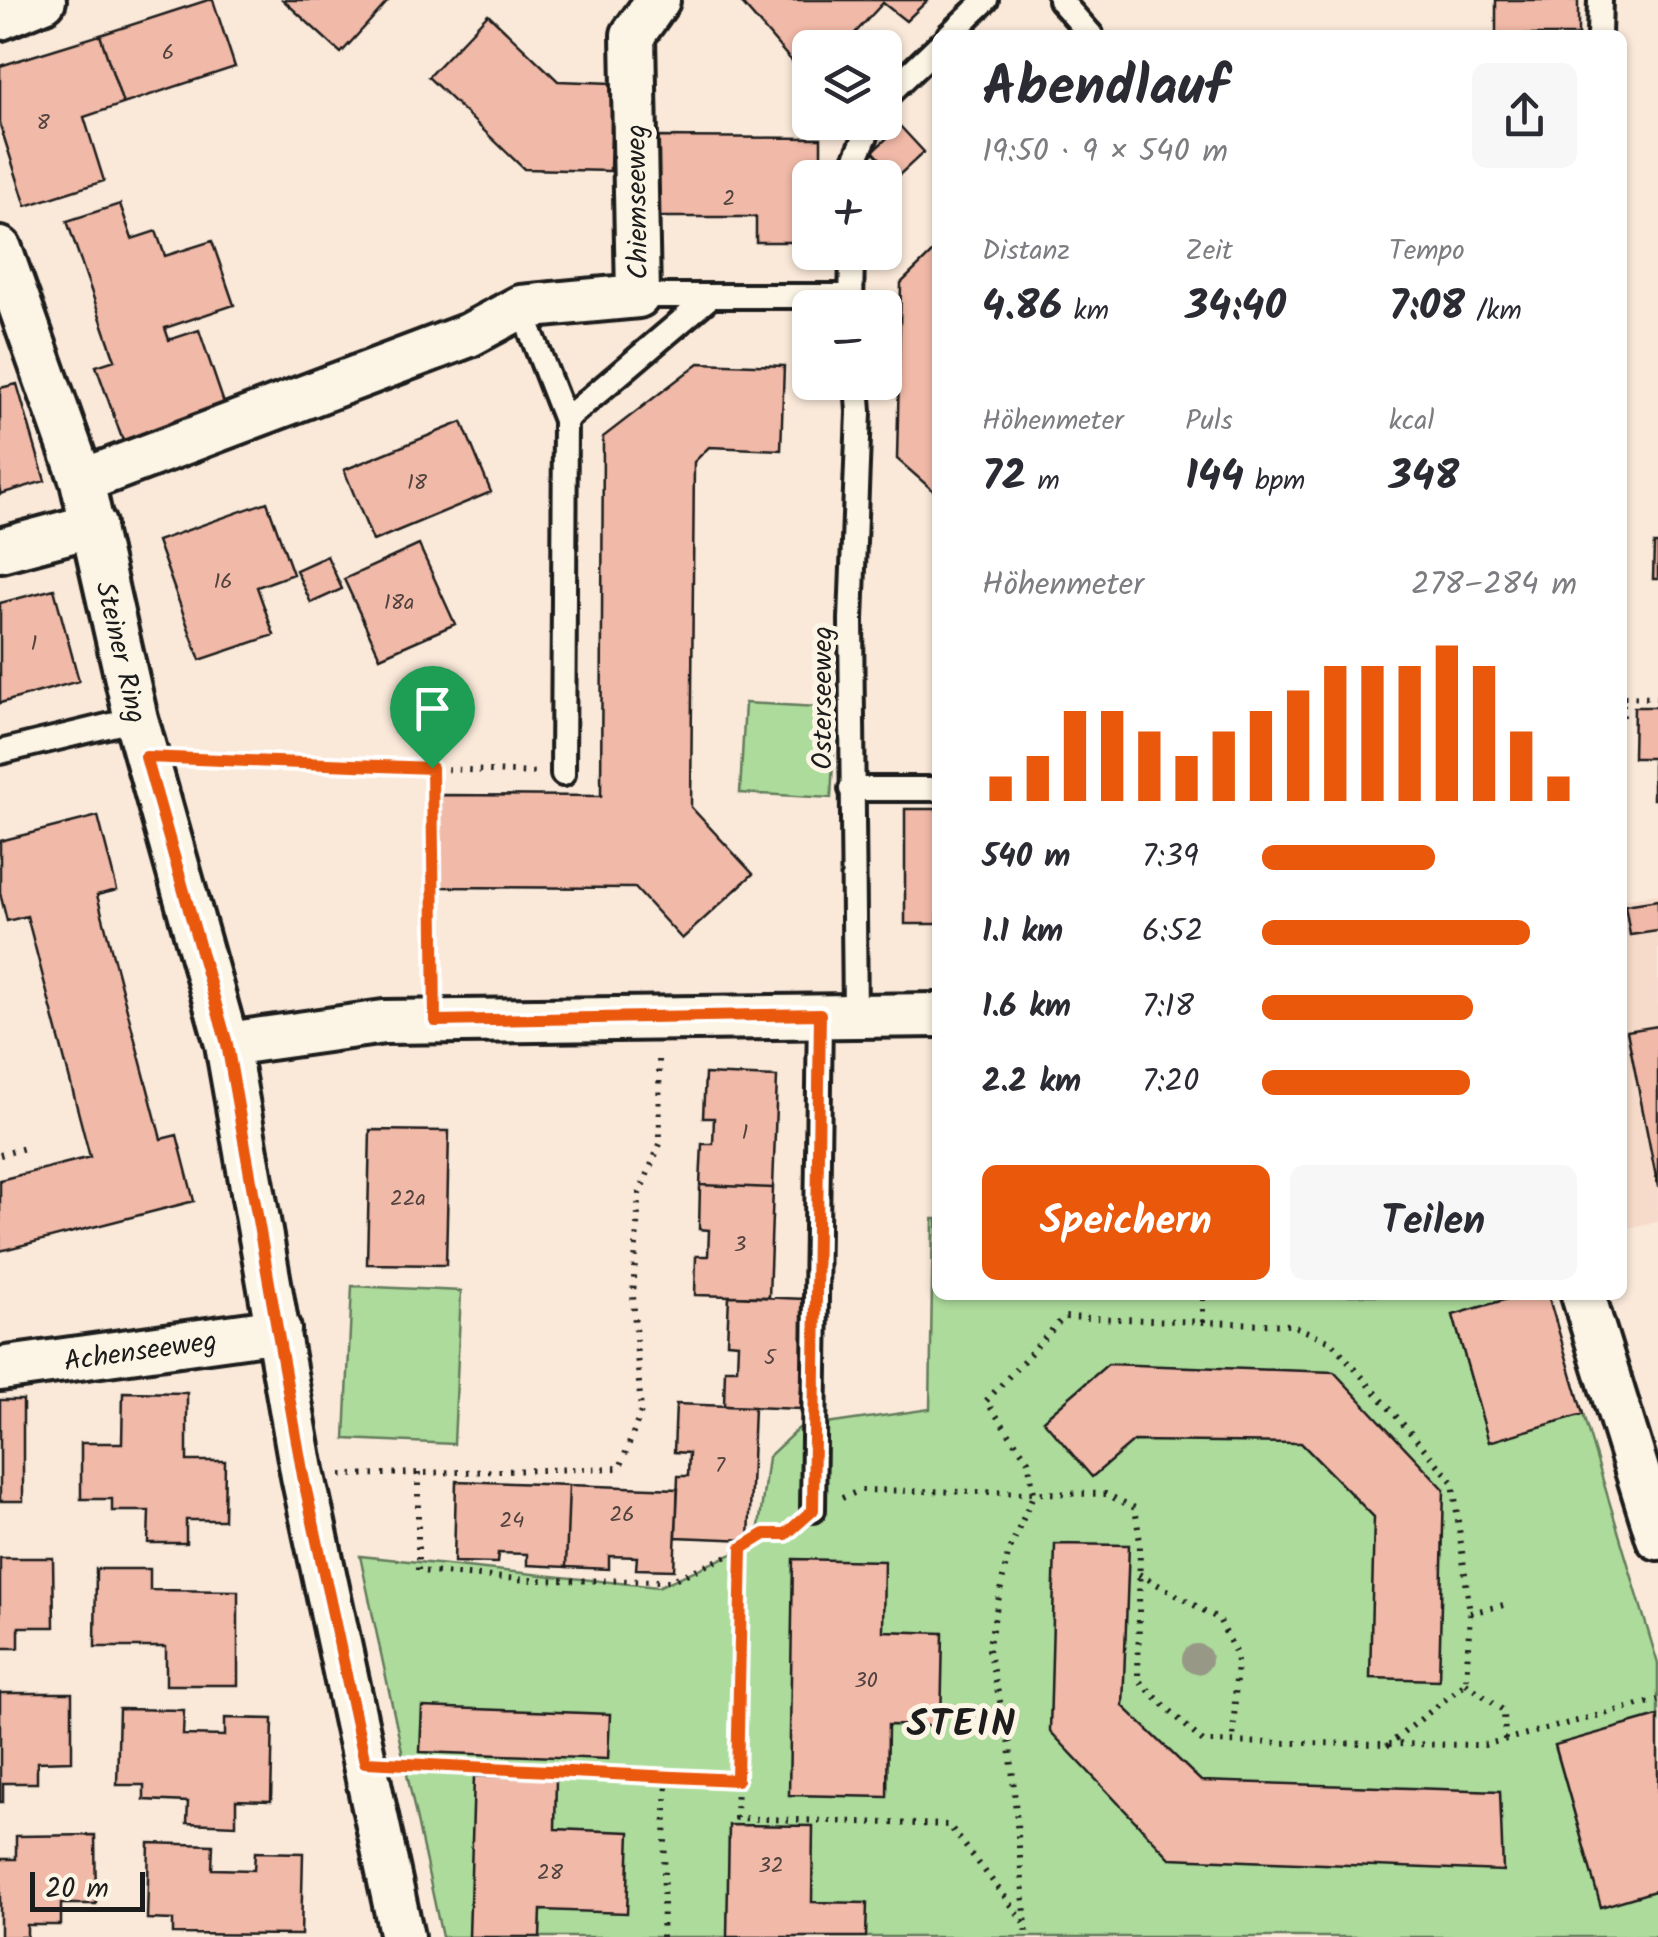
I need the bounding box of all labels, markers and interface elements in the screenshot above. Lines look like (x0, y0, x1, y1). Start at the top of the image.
map controls (792, 30, 902, 400)
button: layers (792, 30, 902, 140)
house number: 6 (162, 36, 174, 71)
text: Abendlauf (982, 46, 1228, 133)
button: share (1472, 63, 1577, 168)
house number: 8 (36, 106, 50, 141)
street label: Chiemseeweg (615, 124, 662, 280)
text: 19:50 · 9 × 540 m (982, 127, 1228, 178)
button: + (792, 160, 902, 270)
house number: 2 (723, 182, 735, 217)
text: Distanz (982, 229, 1070, 274)
text: Zeit (1185, 229, 1233, 274)
text: Tempo (1389, 229, 1465, 274)
text: 4.86 (982, 274, 1062, 341)
text: 34:40 (1185, 274, 1286, 341)
text: 7:08 (1389, 274, 1465, 341)
text: km (1062, 289, 1109, 334)
text: /km (1465, 289, 1522, 334)
button: − (792, 290, 902, 400)
text: Höhenmeter (982, 399, 1124, 444)
text: Puls (1185, 399, 1233, 444)
text: kcal (1389, 399, 1434, 444)
text: 72 (982, 444, 1026, 511)
text: 144 (1185, 444, 1244, 511)
text: 348 (1389, 444, 1459, 511)
text: m (1026, 459, 1060, 504)
text: bpm (1244, 459, 1305, 504)
house number: 18 (407, 466, 428, 501)
text: Höhenmeter (982, 560, 1144, 611)
text: 278–284 m (1411, 560, 1577, 611)
house number: 16 (213, 565, 233, 600)
street label: Steiner Ring (81, 577, 158, 728)
house number: 18a (384, 586, 414, 621)
street label: Osterseeweg (801, 626, 846, 770)
house number: 1 (31, 627, 37, 662)
pin (390, 666, 475, 769)
icon: arrive (405, 681, 460, 736)
text: 540 m (982, 832, 1071, 883)
text: 7:39 (1142, 832, 1199, 883)
text: 1.1 km (982, 907, 1063, 958)
text: 6:52 (1142, 907, 1203, 958)
text: 1.6 km (982, 982, 1071, 1033)
text: 7:18 (1142, 982, 1194, 1033)
text: 2.2 km (982, 1057, 1081, 1108)
text: 7:20 (1142, 1057, 1199, 1108)
house number: 1 (742, 1116, 748, 1151)
button: Speichern (982, 1165, 1270, 1280)
button: Teilen (1290, 1165, 1577, 1280)
house number: 22a (390, 1182, 426, 1217)
house number: 3 (734, 1228, 746, 1263)
street label: Achenseeweg (61, 1319, 220, 1385)
house number: 5 (764, 1341, 777, 1376)
house number: 7 (715, 1449, 726, 1484)
house number: 26 (609, 1498, 635, 1533)
house number: 24 (500, 1504, 524, 1539)
house number: 30 (854, 1664, 878, 1699)
district label: STEIN (907, 1696, 1017, 1756)
house number: 32 (758, 1849, 784, 1884)
house number: 28 (537, 1856, 564, 1891)
scale bar (30, 1867, 145, 1912)
text: 20 m (45, 1867, 109, 1912)

